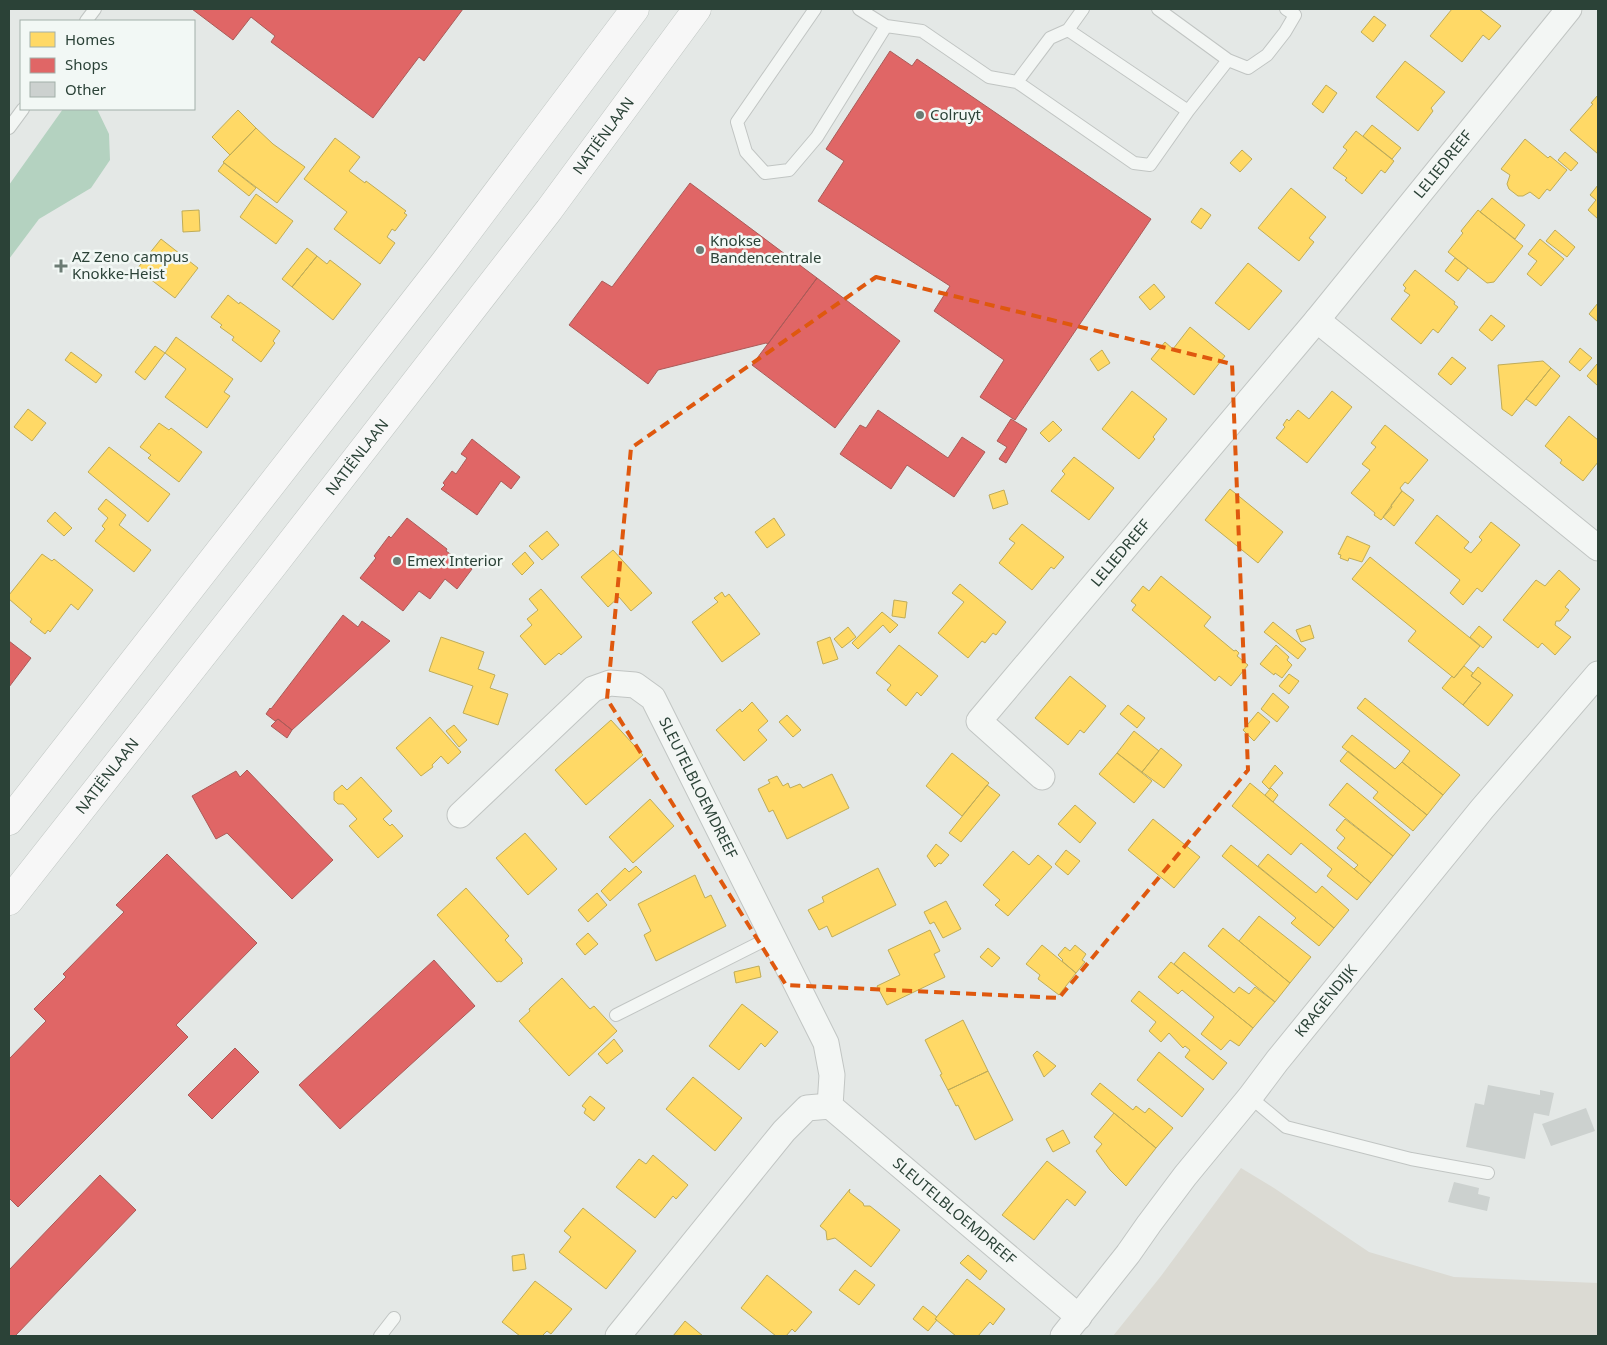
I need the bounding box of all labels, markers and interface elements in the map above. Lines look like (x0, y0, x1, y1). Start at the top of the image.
legend (20, 20, 195, 110)
text: Homes (65, 29, 115, 49)
text: Shops (65, 54, 108, 74)
text: Other (65, 79, 106, 99)
street label: NATIËNLAAN (568, 92, 638, 178)
place label: Colruyt (930, 104, 982, 124)
marker: Colruyt (914, 109, 926, 121)
street label: LELIEDREEF (1409, 125, 1476, 202)
place label: Knokse Bandencentrale (710, 230, 821, 267)
marker: Knokse Bandencentrale (694, 244, 706, 256)
place label: AZ Zeno campus Knokke-Heist (72, 246, 189, 283)
marker: AZ Zeno campus Knokke-Heist (54, 259, 68, 273)
street label: NATIËNLAAN (320, 414, 392, 499)
street label: LELIEDREEF (1086, 514, 1154, 590)
place label: Emex Interior (407, 550, 503, 570)
marker: Emex Interior (391, 555, 403, 567)
street label: SLEUTELBLOEMDREEF (655, 713, 743, 862)
street label: NATIËNLAAN (70, 733, 143, 818)
street label: KRAGENDIJK (1290, 959, 1361, 1041)
street label: SLEUTELBLOEMDREEF (889, 1153, 1021, 1269)

